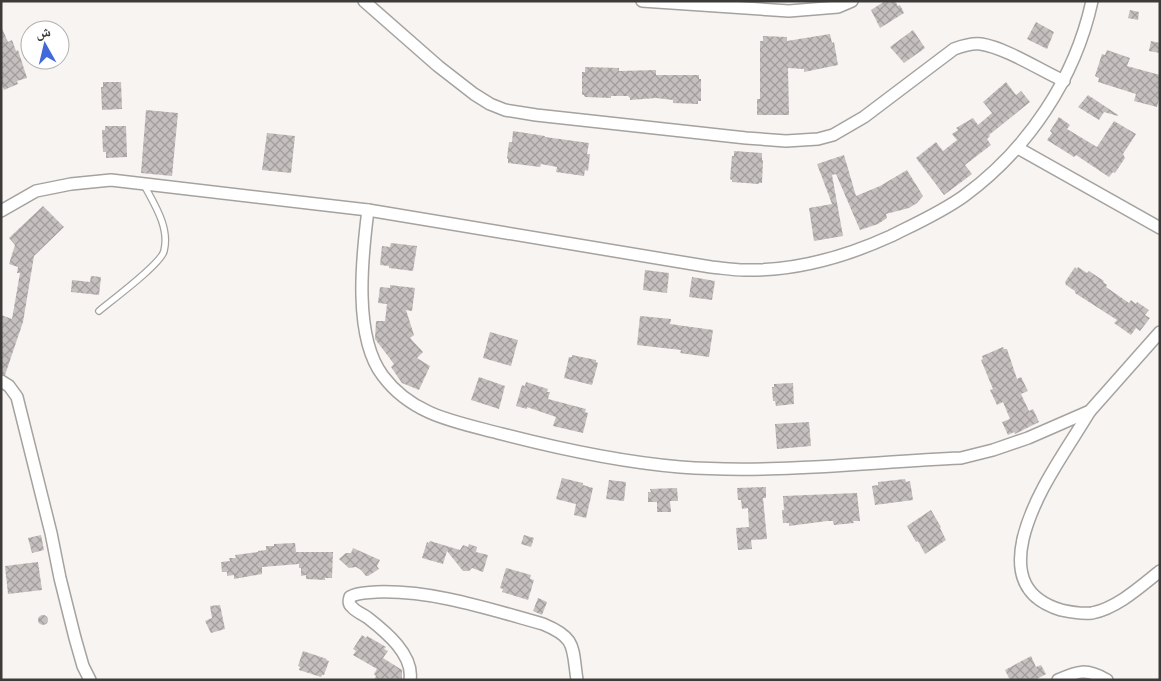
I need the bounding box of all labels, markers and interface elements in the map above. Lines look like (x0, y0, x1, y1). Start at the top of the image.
north arrow (20, 20, 70, 70)
text: ش (35, 23, 52, 42)

